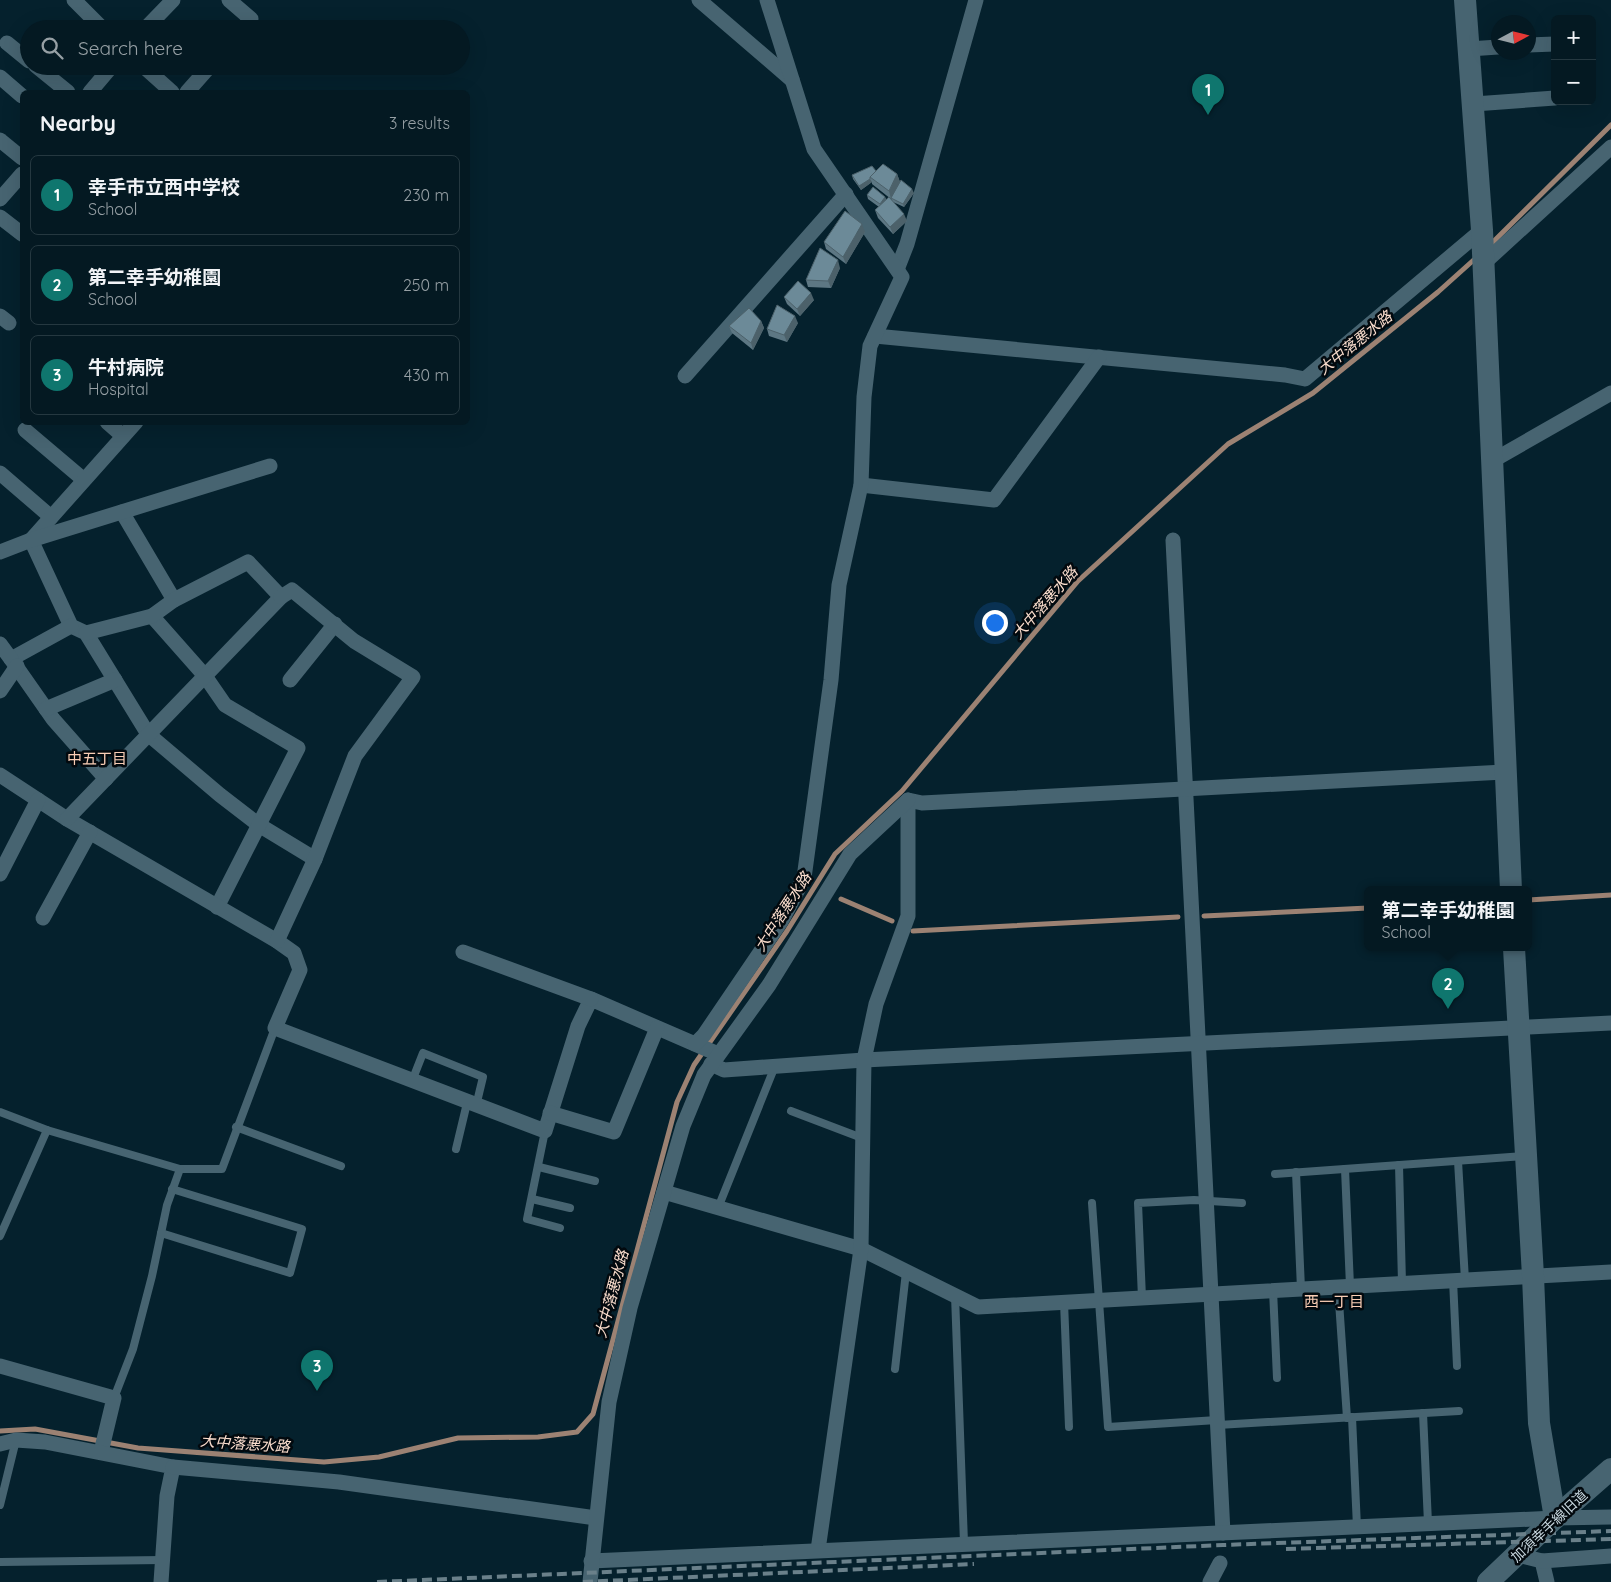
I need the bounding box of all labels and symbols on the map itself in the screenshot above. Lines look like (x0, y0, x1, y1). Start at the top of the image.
north arrow (1491, 15, 1536, 60)
pin: 1 (1192, 74, 1224, 115)
water label: 大中落悪水路 (1314, 306, 1397, 378)
water label: 大中落悪水路 (1008, 561, 1083, 643)
your location (982, 610, 1008, 636)
district label: 中五丁目 (67, 749, 127, 768)
water label: 大中落悪水路 (750, 867, 816, 955)
pin: 2 (1432, 968, 1464, 1009)
water label: 大中落悪水路 (591, 1246, 633, 1340)
district label: 西一丁目 (1304, 1292, 1364, 1311)
pin: 3 (301, 1350, 333, 1391)
water label: 大中落悪水路 (199, 1431, 293, 1456)
street label: 加須幸手線旧道 (1507, 1486, 1591, 1566)

